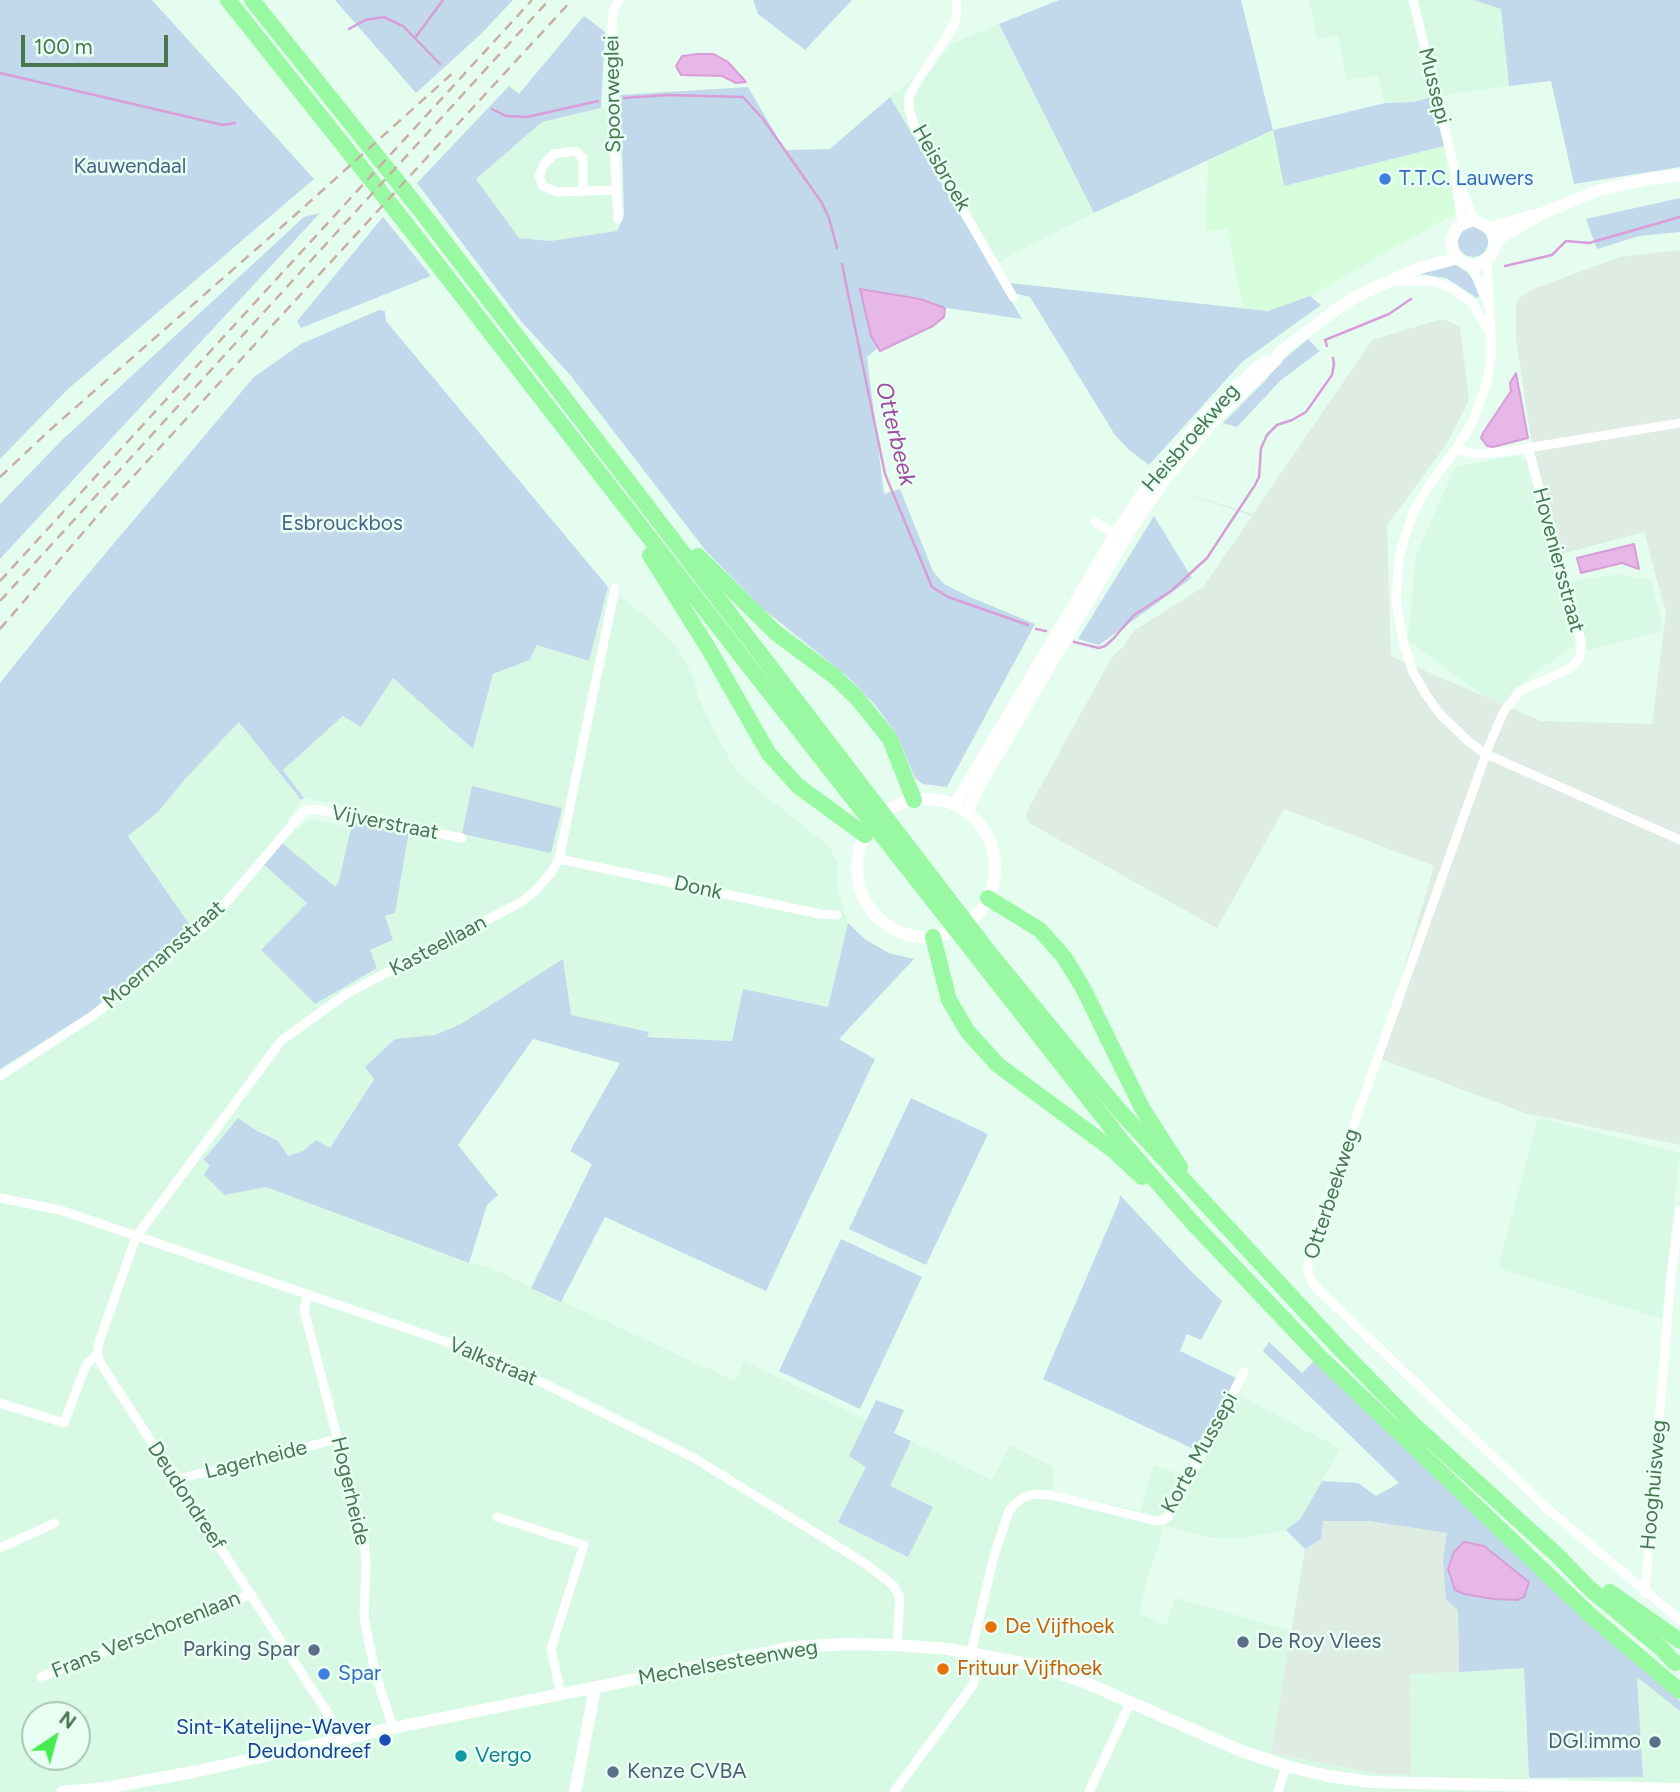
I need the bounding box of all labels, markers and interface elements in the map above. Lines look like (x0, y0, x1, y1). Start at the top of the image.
scale bar (24, 21, 172, 65)
text: 100 m (34, 34, 93, 59)
street label: Spoorweglei (599, 35, 627, 153)
street label: Mussepi (1412, 45, 1456, 127)
street label: Heisbroek (906, 121, 976, 215)
park label: Kauwendaal (74, 154, 186, 180)
place label: T.T.C. Lauwers (1399, 166, 1534, 192)
marker: T.T.C. Lauwers (1377, 171, 1393, 187)
water label: Otterbeek (869, 379, 921, 489)
street label: Heisbroekweg (1137, 379, 1245, 497)
street label: Hoveniersstraat (1527, 485, 1589, 635)
park label: Esbrouckbos (281, 511, 403, 537)
street label: Vijverstraat (329, 800, 441, 846)
street label: Donk (672, 871, 724, 905)
street label: Moermansstraat (98, 895, 230, 1015)
street label: Kasteellaan (385, 910, 491, 982)
street label: Otterbeekweg (1299, 1125, 1365, 1263)
street label: Valkstraat (445, 1332, 541, 1392)
street label: Korte Mussepi (1156, 1388, 1244, 1518)
street label: Hooghuisweg (1636, 1419, 1672, 1551)
street label: Hogerheide (325, 1434, 375, 1548)
street label: Lagerheide (202, 1435, 310, 1485)
street label: Deudondreef (142, 1437, 230, 1555)
street label: Frans Verschorenlaan (48, 1586, 244, 1684)
place label: De Vijfhoek (1005, 1614, 1114, 1640)
marker: De Vijfhoek (983, 1619, 999, 1635)
place label: De Roy Vlees (1257, 1629, 1381, 1655)
marker: De Roy Vlees (1235, 1634, 1251, 1650)
street label: Mechelsesteenweg (636, 1635, 820, 1691)
place label: Parking Spar (183, 1637, 300, 1663)
marker: Parking Spar (306, 1642, 322, 1658)
place label: Frituur Vijfhoek (957, 1656, 1102, 1682)
place label: Spar (338, 1661, 381, 1687)
marker: Frituur Vijfhoek (935, 1661, 951, 1677)
marker: Spar (316, 1666, 332, 1682)
north arrow (21, 1701, 91, 1771)
text: N (55, 1707, 80, 1734)
place label: Sint-Katelijne-Waver Deudondreef (176, 1715, 371, 1765)
place label: DGI.immo (1548, 1729, 1641, 1755)
marker: Sint-Katelijne-Waver Deudondreef (377, 1732, 393, 1748)
marker: DGI.immo (1647, 1734, 1663, 1750)
place label: Vergo (475, 1743, 532, 1769)
marker: Vergo (453, 1748, 469, 1764)
place label: Kenze CVBA (627, 1759, 747, 1785)
marker: Kenze CVBA (605, 1764, 621, 1780)

